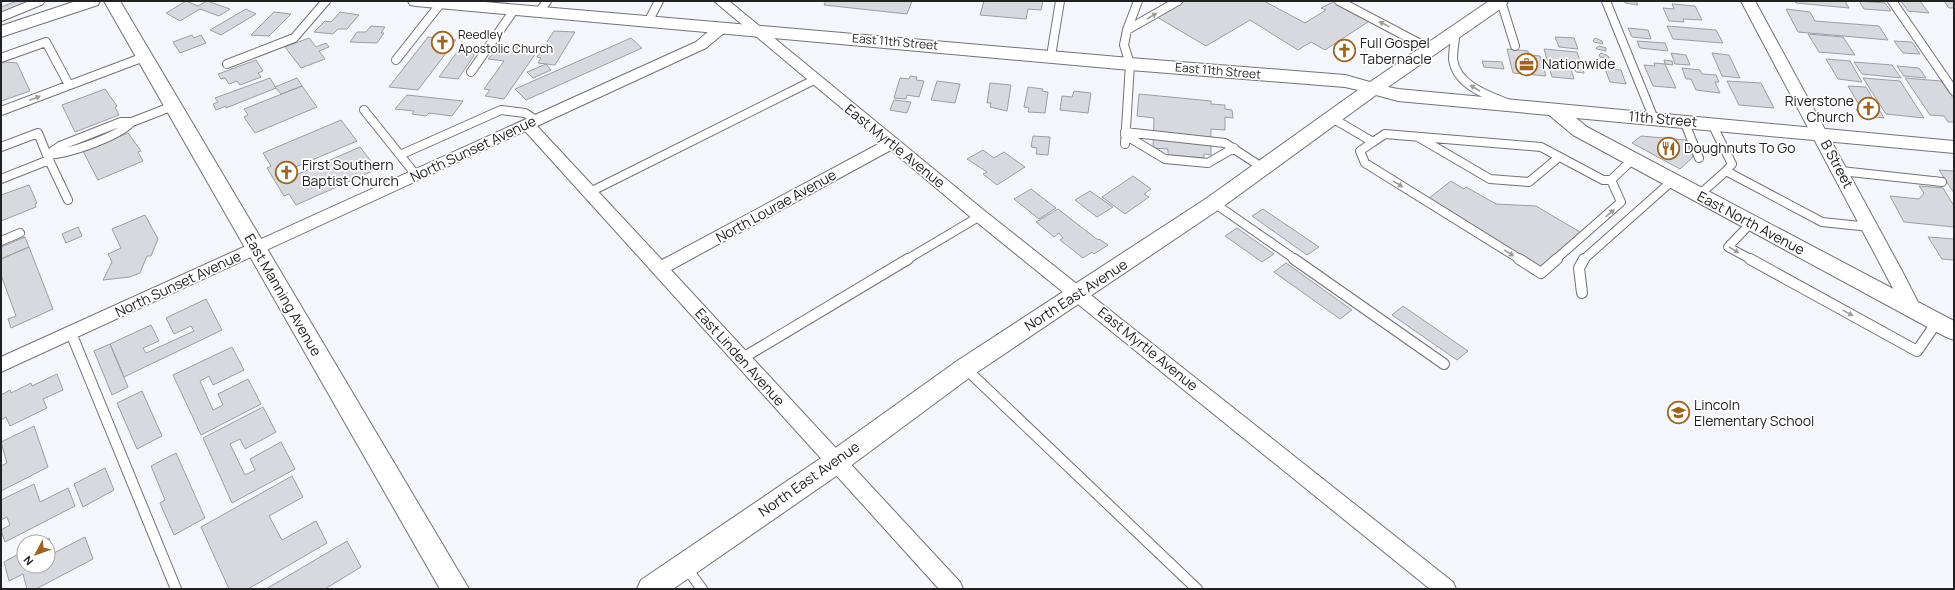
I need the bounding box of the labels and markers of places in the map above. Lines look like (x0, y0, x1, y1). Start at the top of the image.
place label: Reedley Apostolic Church (458, 26, 553, 57)
church icon: Reedley Apostolic Church (430, 29, 456, 55)
place label: Full Gospel Tabernacle (1360, 33, 1432, 68)
church icon: Full Gospel Tabernacle (1332, 38, 1358, 64)
office icon: Nationwide (1514, 51, 1540, 77)
place label: Nationwide (1542, 54, 1615, 73)
place label: Riverstone Church (1785, 91, 1854, 126)
church icon: Riverstone Church (1856, 96, 1882, 122)
restaurant icon: Doughnuts To Go (1656, 135, 1682, 161)
place label: Doughnuts To Go (1684, 138, 1795, 157)
place label: First Southern Baptist Church (302, 155, 399, 190)
church icon: First Southern Baptist Church (273, 160, 299, 186)
place label: Lincoln Elementary School (1694, 395, 1814, 430)
school or university icon: Lincoln Elementary School (1666, 400, 1692, 426)

